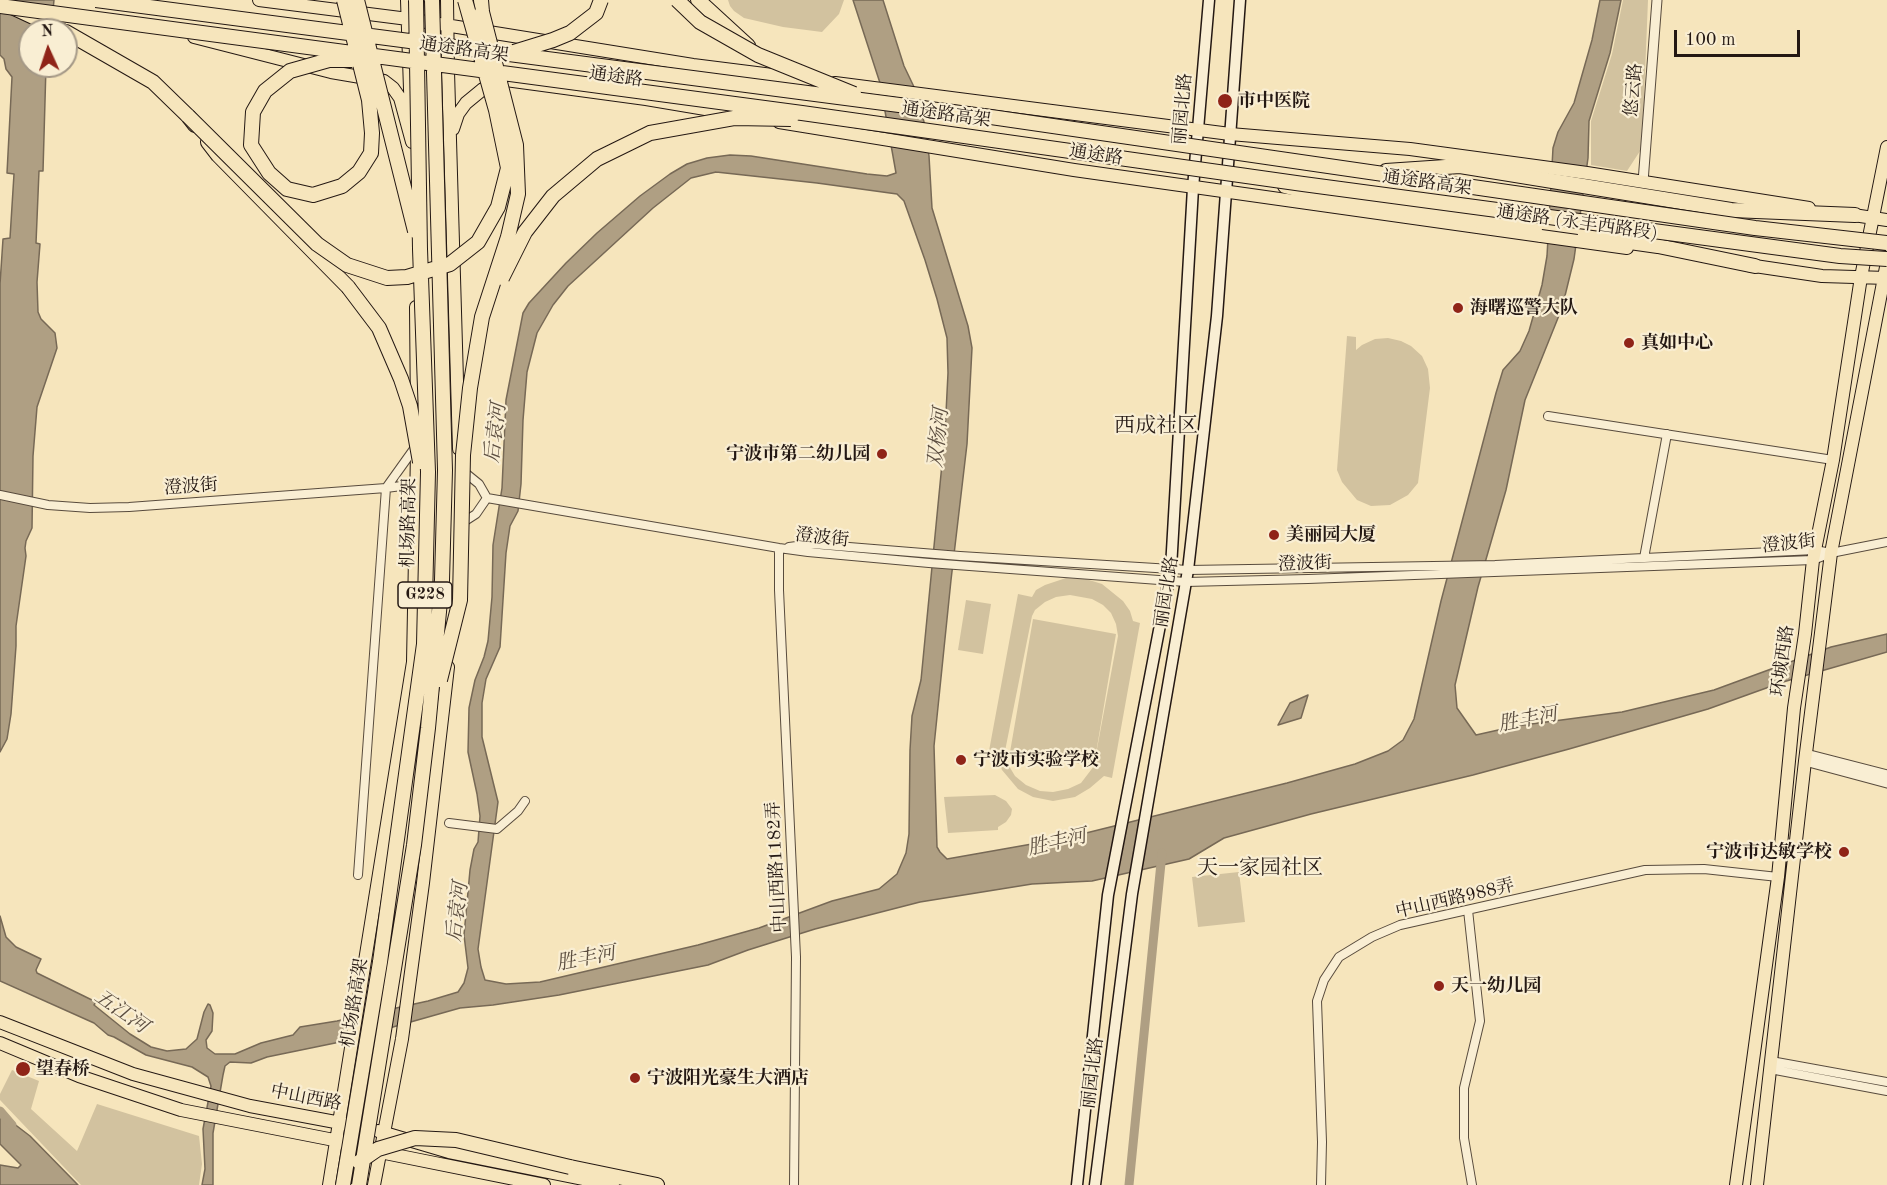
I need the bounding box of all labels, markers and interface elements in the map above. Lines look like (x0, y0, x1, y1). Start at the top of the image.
north arrow (18, 18, 78, 78)
scale bar (1677, 18, 1803, 56)
text: N (41, 24, 54, 40)
text: 100 m (1685, 31, 1736, 49)
street label: 通途路高架 (418, 33, 510, 67)
street label: 悠云路 (1621, 62, 1647, 118)
street label: 通途路 (588, 63, 644, 91)
street label: 丽园北路 (1169, 72, 1197, 146)
place label: 市中医院 (1238, 90, 1310, 112)
marker: 市中医院 (1216, 92, 1234, 110)
street label: 通途路高架 (900, 98, 992, 132)
street label: 通途路 (1068, 140, 1124, 170)
street label: 通途路高架 (1381, 166, 1473, 200)
street label: 通途路 (永丰西路段) (1495, 201, 1659, 245)
place label: 海曙巡警大队 (1470, 297, 1578, 319)
marker: 海曙巡警大队 (1451, 301, 1465, 315)
place label: 真如中心 (1641, 332, 1713, 354)
marker: 真如中心 (1622, 336, 1636, 350)
water label: 后袁河 (480, 402, 512, 464)
water label: 双杨河 (924, 407, 954, 469)
district label: 西成社区 (1114, 413, 1198, 439)
place label: 宁波市第二幼儿园 (726, 443, 870, 465)
marker: 宁波市第二幼儿园 (875, 447, 889, 461)
street label: 澄波街 (163, 474, 219, 500)
street label: 机场路高架 (397, 478, 421, 568)
street label: 澄波街 (794, 524, 850, 552)
place label: 美丽园大厦 (1286, 524, 1376, 546)
marker: 美丽园大厦 (1267, 528, 1281, 542)
street label: 澄波街 (1761, 530, 1817, 558)
street label: 澄波街 (1278, 552, 1332, 576)
street label: 丽园北路 (1151, 555, 1183, 629)
road number: G228 (398, 582, 452, 608)
street label: 环城西路 (1767, 624, 1799, 698)
water label: 胜丰河 (1496, 702, 1560, 738)
place label: 宁波市实验学校 (973, 749, 1099, 771)
marker: 宁波市实验学校 (954, 753, 968, 767)
street label: 中山西路1182弄 (763, 801, 791, 933)
water label: 胜丰河 (1025, 825, 1089, 861)
place label: 宁波市达敏学校 (1706, 841, 1832, 863)
marker: 宁波市达敏学校 (1837, 845, 1851, 859)
district label: 天一家园社区 (1197, 855, 1323, 881)
street label: 中山西路988弄 (1393, 875, 1517, 923)
water label: 后袁河 (442, 881, 474, 943)
water label: 胜丰河 (554, 941, 618, 977)
street label: 机场路高架 (337, 957, 373, 1049)
place label: 天一幼儿园 (1451, 975, 1541, 997)
marker: 天一幼儿园 (1432, 979, 1446, 993)
water label: 五江河 (90, 985, 152, 1039)
street label: 丽园北路 (1078, 1036, 1108, 1110)
place label: 望春桥 (36, 1058, 90, 1080)
marker: 望春桥 (14, 1060, 32, 1078)
place label: 宁波阳光豪生大酒店 (647, 1067, 809, 1089)
marker: 宁波阳光豪生大酒店 (628, 1071, 642, 1085)
street label: 中山西路 (269, 1081, 343, 1115)

